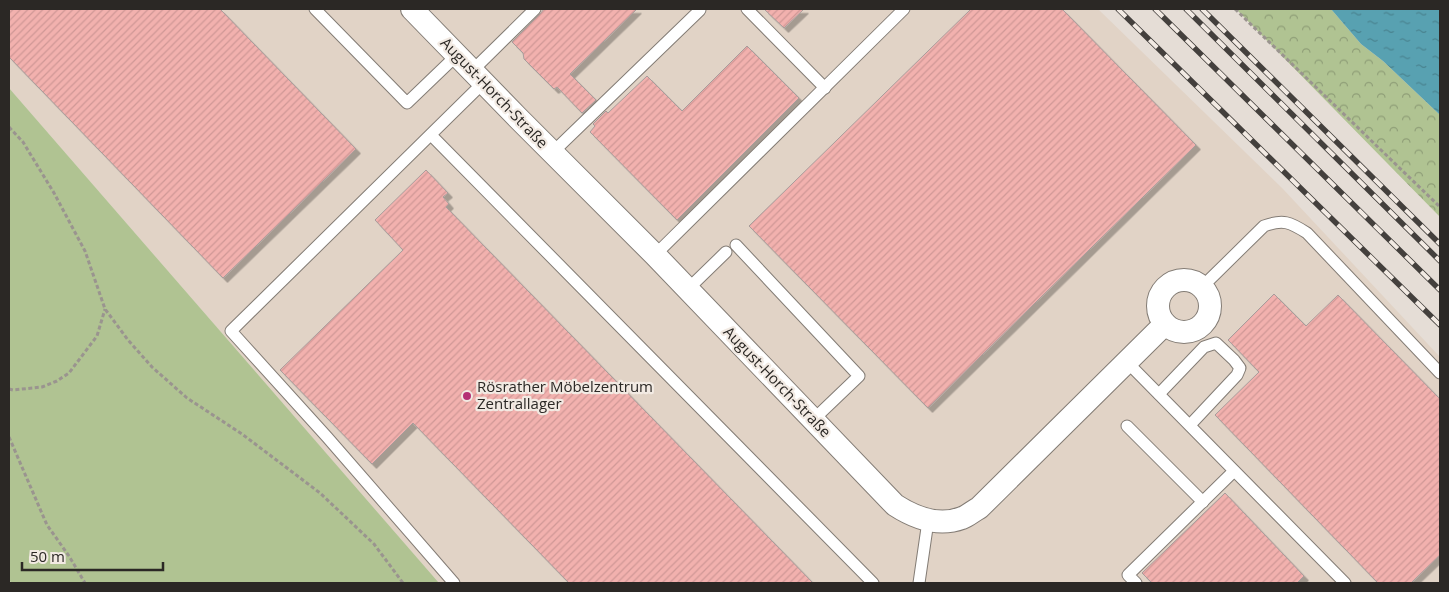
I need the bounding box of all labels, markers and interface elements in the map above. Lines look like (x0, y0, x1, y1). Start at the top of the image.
street label: August-Horch-Straße (437, 33, 553, 152)
street label: August-Horch-Straße (720, 322, 836, 441)
place label: Rösrather Möbelzentrum Zentrallager (477, 376, 653, 413)
marker: Rösrather Möbelzentrum Zentrallager (461, 390, 473, 402)
scale bar (22, 540, 164, 572)
text: 50 m (30, 546, 65, 566)

